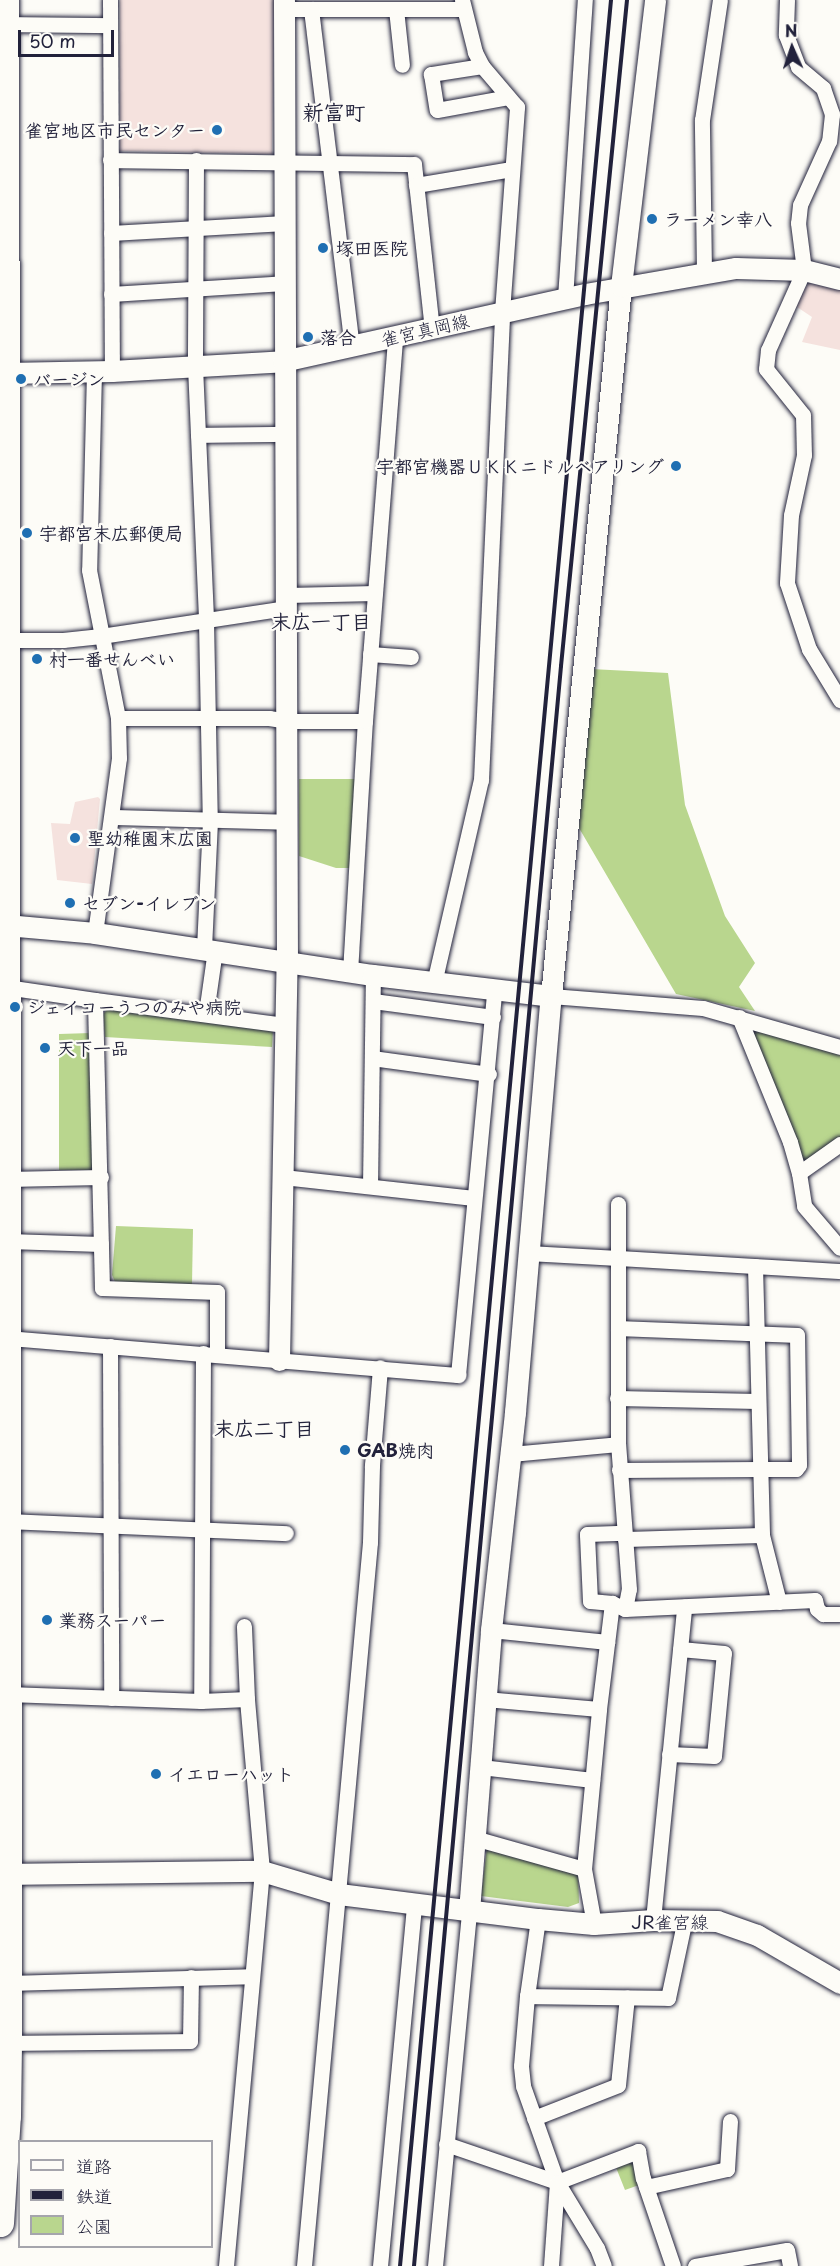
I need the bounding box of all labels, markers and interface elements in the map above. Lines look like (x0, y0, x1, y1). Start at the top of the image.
scale bar (21, 18, 117, 56)
north arrow (762, 18, 822, 78)
text: N (784, 18, 798, 42)
text: 50 m (29, 27, 76, 54)
district label: 新富町 (303, 98, 365, 124)
place label: 雀宮地区市民センター (25, 119, 205, 141)
marker: 雀宮地区市民センター (210, 123, 224, 137)
place label: ラーメン幸八 (664, 208, 772, 230)
marker: ラーメン幸八 (645, 212, 659, 226)
place label: 塚田医院 (336, 237, 408, 259)
marker: 塚田医院 (314, 239, 332, 257)
street label: 雀宮真岡線 (379, 309, 471, 351)
place label: 落合 (320, 326, 356, 348)
marker: 落合 (301, 330, 315, 344)
place label: バージン (33, 368, 105, 390)
marker: バージン (14, 372, 28, 386)
place label: 宇都宮機器ＵＫＫニドルベアリング (376, 455, 664, 477)
marker: 宇都宮機器ＵＫＫニドルベアリング (669, 459, 683, 473)
place label: 宇都宮末広郵便局 (39, 522, 183, 544)
marker: 宇都宮末広郵便局 (20, 526, 34, 540)
district label: 末広一丁目 (271, 609, 371, 633)
place label: 村一番せんべい (49, 648, 175, 670)
marker: 村一番せんべい (30, 652, 44, 666)
place label: 聖幼稚園末広園 (87, 827, 213, 849)
marker: 聖幼稚園末広園 (68, 831, 82, 845)
place label: セブン-イレブン (82, 892, 216, 914)
marker: セブン-イレブン (63, 896, 77, 910)
place label: ジェイコーうつのみや病院 (27, 996, 243, 1018)
marker: ジェイコーうつのみや病院 (8, 1000, 22, 1014)
place label: 天下一品 (57, 1037, 129, 1059)
marker: 天下一品 (38, 1041, 52, 1055)
district label: 末広二丁目 (214, 1416, 314, 1440)
place label: GAB焼肉 (357, 1439, 434, 1461)
marker: GAB焼肉 (338, 1443, 352, 1457)
place label: 業務スーパー (59, 1609, 166, 1631)
marker: 業務スーパー (40, 1613, 54, 1627)
place label: イエローハット (168, 1763, 294, 1785)
marker: イエローハット (149, 1767, 163, 1781)
street label: JR雀宮線 (631, 1911, 709, 1933)
legend (18, 2140, 213, 2248)
text: 道路 (76, 2152, 112, 2179)
text: 鉄道 (76, 2182, 112, 2209)
text: 公園 (76, 2212, 112, 2239)

